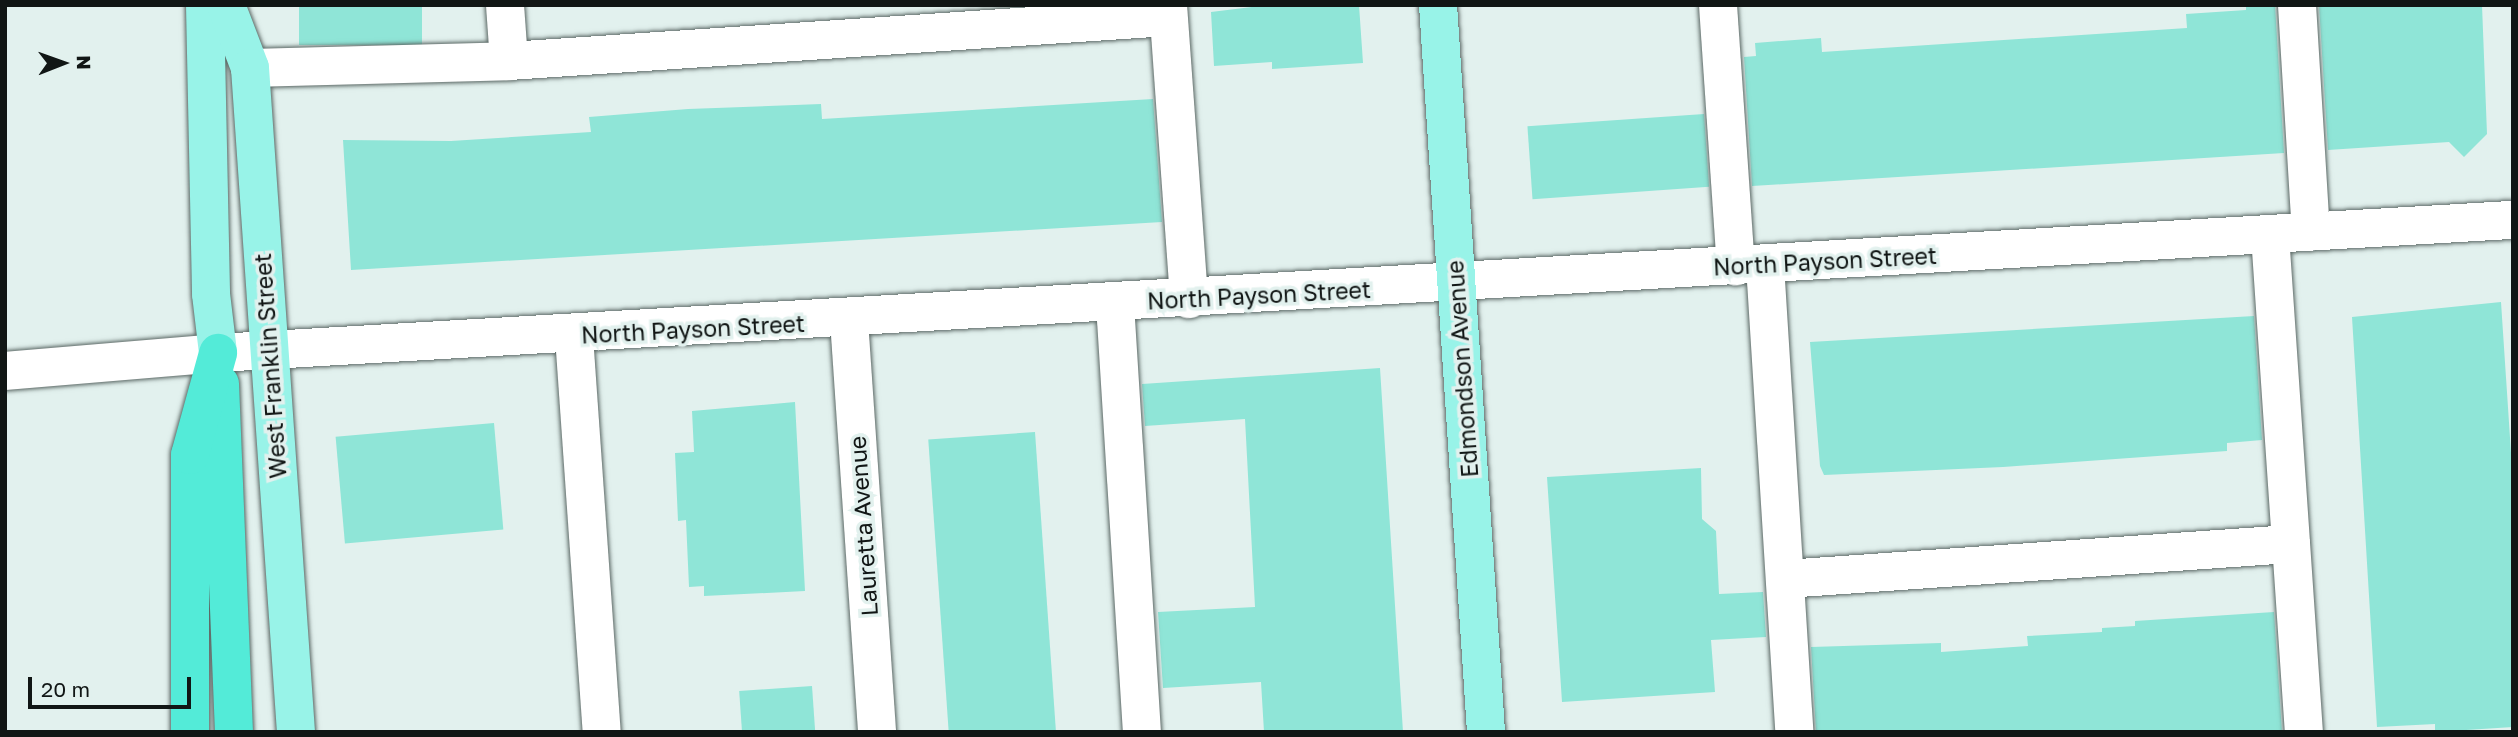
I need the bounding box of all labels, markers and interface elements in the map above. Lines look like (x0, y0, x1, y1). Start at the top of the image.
north arrow (28, 28, 98, 98)
text: N (73, 55, 96, 70)
street label: North Payson Street (1712, 241, 1938, 281)
street label: West Franklin Street (248, 252, 292, 480)
street label: Edmondson Avenue (1441, 260, 1483, 478)
street label: North Payson Street (1146, 275, 1372, 315)
street label: North Payson Street (580, 309, 806, 349)
street label: Lauretta Avenue (843, 435, 883, 617)
scale bar (32, 664, 194, 708)
text: 20 m (41, 676, 90, 702)

